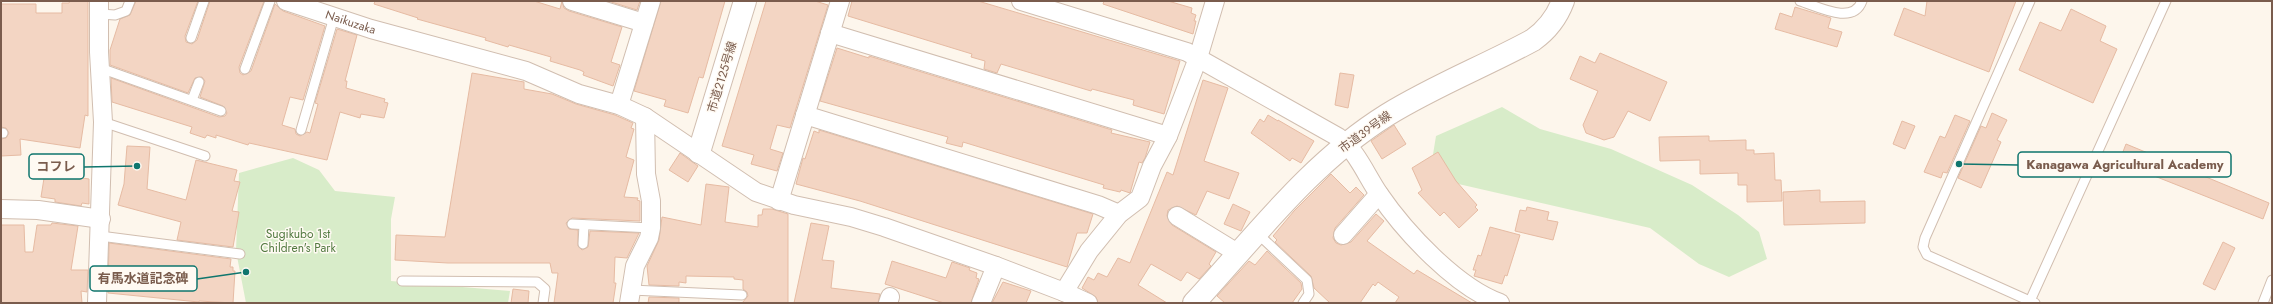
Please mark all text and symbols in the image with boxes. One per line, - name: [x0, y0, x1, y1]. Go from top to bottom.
- street label: Naikuzaka: [323, 6, 378, 39]
- street label: 市道2125号線: [703, 39, 741, 115]
- street label: 市道39号線: [1335, 107, 1395, 157]
- callout: Kanagawa Agricultural Academy: [2018, 152, 2231, 177]
- callout: コフレ: [29, 154, 84, 179]
- text: Kanagawa Agricultural Academy: [2026, 155, 2224, 174]
- text: コフレ: [36, 157, 76, 176]
- park label: Sugikubo 1st Children's Park: [260, 225, 336, 257]
- callout: 有馬水道記念碑: [90, 266, 197, 291]
- text: 有馬水道記念碑: [97, 269, 189, 288]

